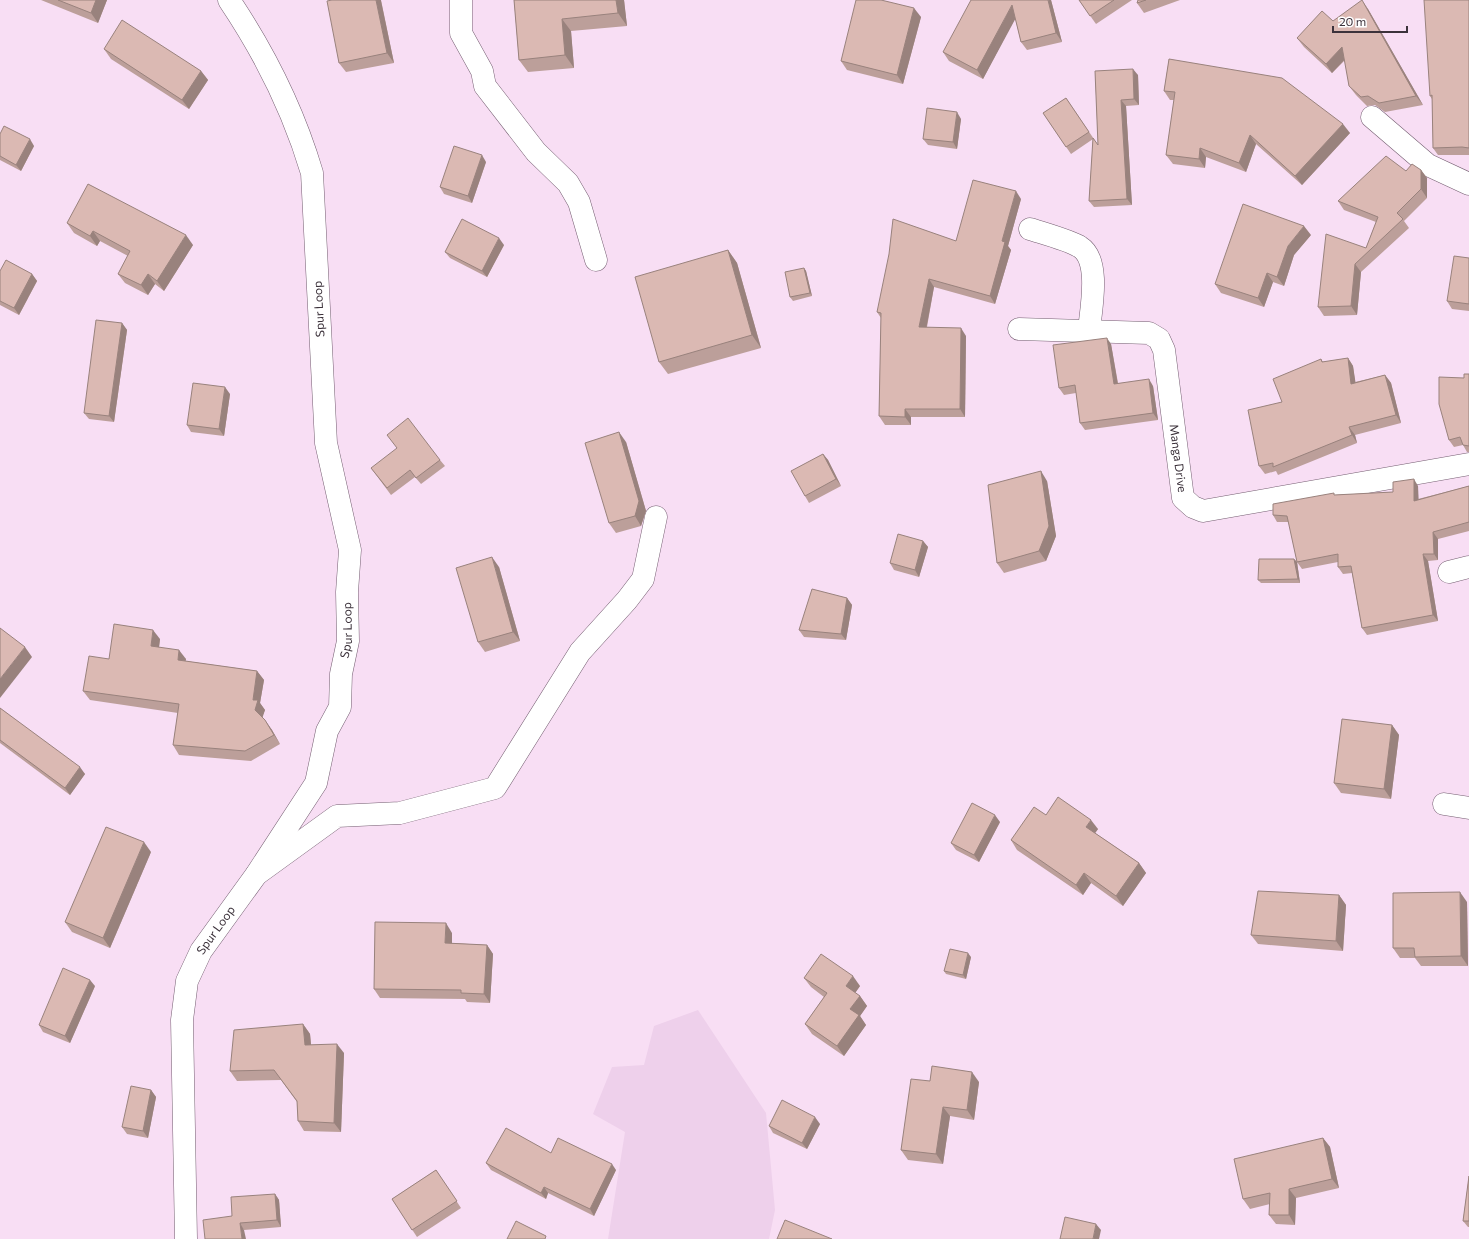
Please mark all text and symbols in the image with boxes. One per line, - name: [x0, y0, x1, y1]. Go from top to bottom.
- scale bar: [1333, 8, 1407, 34]
- text: 20 m: [1339, 14, 1366, 28]
- street label: Spur Loop: [310, 281, 326, 338]
- street label: Manga Drive: [1168, 423, 1190, 493]
- street label: Spur Loop: [337, 602, 354, 659]
- street label: Spur Loop: [193, 903, 237, 957]

